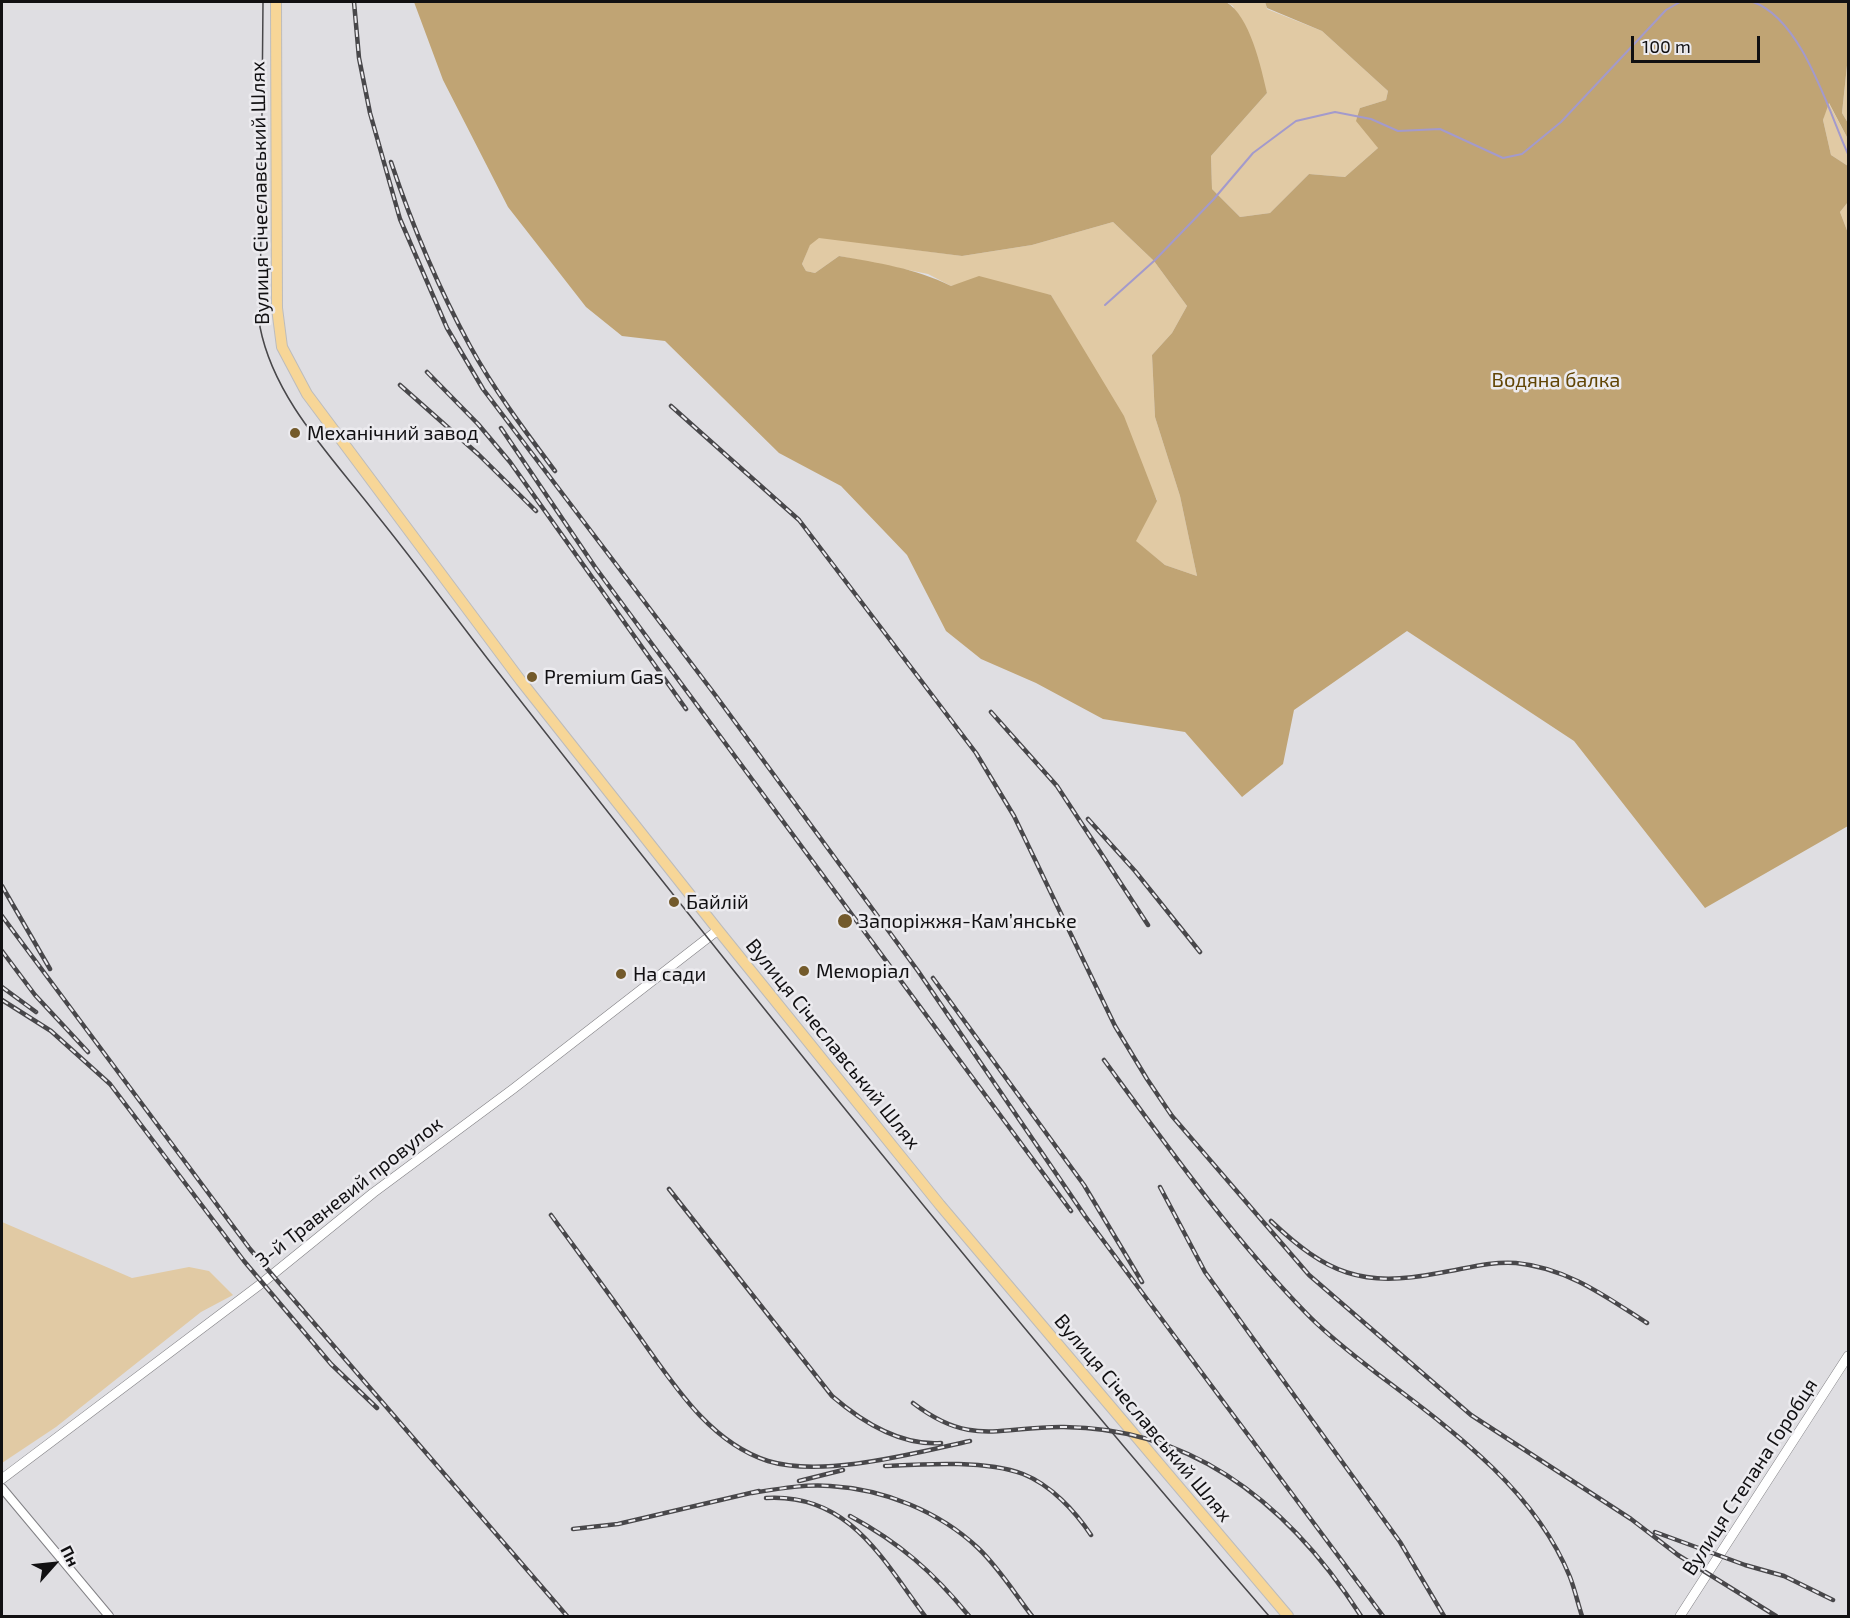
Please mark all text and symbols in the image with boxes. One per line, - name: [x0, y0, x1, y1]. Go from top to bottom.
- scale bar: [1634, 24, 1763, 62]
- text: 100 m: [1642, 35, 1691, 57]
- street label: Вулиця Січеславський Шлях: [246, 61, 274, 325]
- park label: Водяна балка: [1492, 368, 1620, 392]
- place label: Механічний завод: [307, 421, 478, 445]
- marker: Механічний завод: [288, 426, 302, 440]
- place label: Premium Gas: [544, 665, 664, 689]
- marker: Premium Gas: [525, 670, 539, 684]
- place label: Байлій: [686, 890, 749, 914]
- marker: Байлій: [667, 895, 681, 909]
- place label: Запоріжжя-Кам’янське: [858, 909, 1077, 933]
- marker: Запоріжжя-Кам’янське: [836, 912, 854, 930]
- street label: Вулиця Січеславський Шлях: [741, 934, 925, 1154]
- place label: Меморіал: [816, 959, 910, 983]
- place label: На сади: [633, 962, 706, 986]
- marker: Меморіал: [797, 964, 811, 978]
- marker: На сади: [614, 967, 628, 981]
- street label: 3-й Травневий провулок: [251, 1112, 447, 1272]
- street label: Вулиця Січеславський Шлях: [1049, 1309, 1237, 1527]
- street label: Вулиця Степана Горобця: [1677, 1374, 1823, 1580]
- north arrow: [24, 1534, 84, 1594]
- text: Пн: [57, 1542, 84, 1569]

